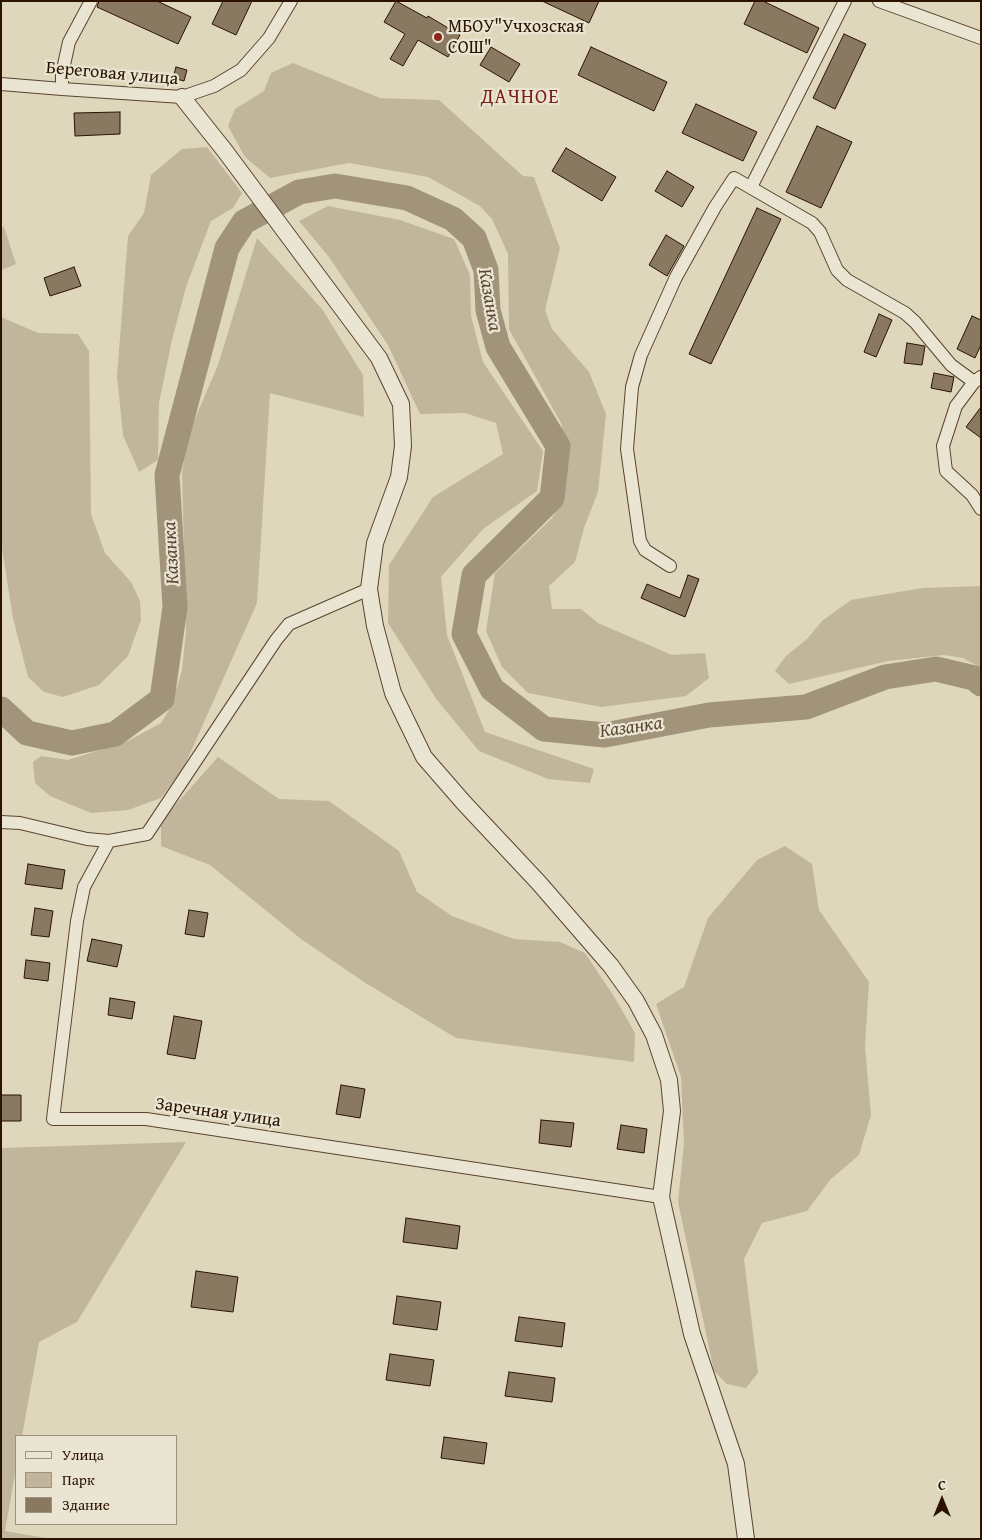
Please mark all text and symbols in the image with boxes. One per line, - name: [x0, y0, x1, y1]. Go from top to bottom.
- place label: МБОУ"Учхозская СОШ": [448, 16, 584, 58]
- marker: МБОУ"Учхозская СОШ": [432, 31, 444, 43]
- street label: Береговая улица: [45, 57, 179, 91]
- district label: ДАЧНОЕ: [480, 86, 560, 110]
- water label: Казанка: [472, 267, 506, 333]
- water label: Казанка: [159, 521, 185, 585]
- water label: Казанка: [598, 712, 664, 744]
- street label: Заречная улица: [154, 1094, 282, 1132]
- legend: [15, 1435, 178, 1525]
- text: Улица: [62, 1444, 104, 1465]
- text: Парк: [62, 1469, 95, 1490]
- north arrow: [917, 1475, 967, 1525]
- text: С: [938, 1475, 946, 1495]
- text: Здание: [62, 1494, 110, 1515]

